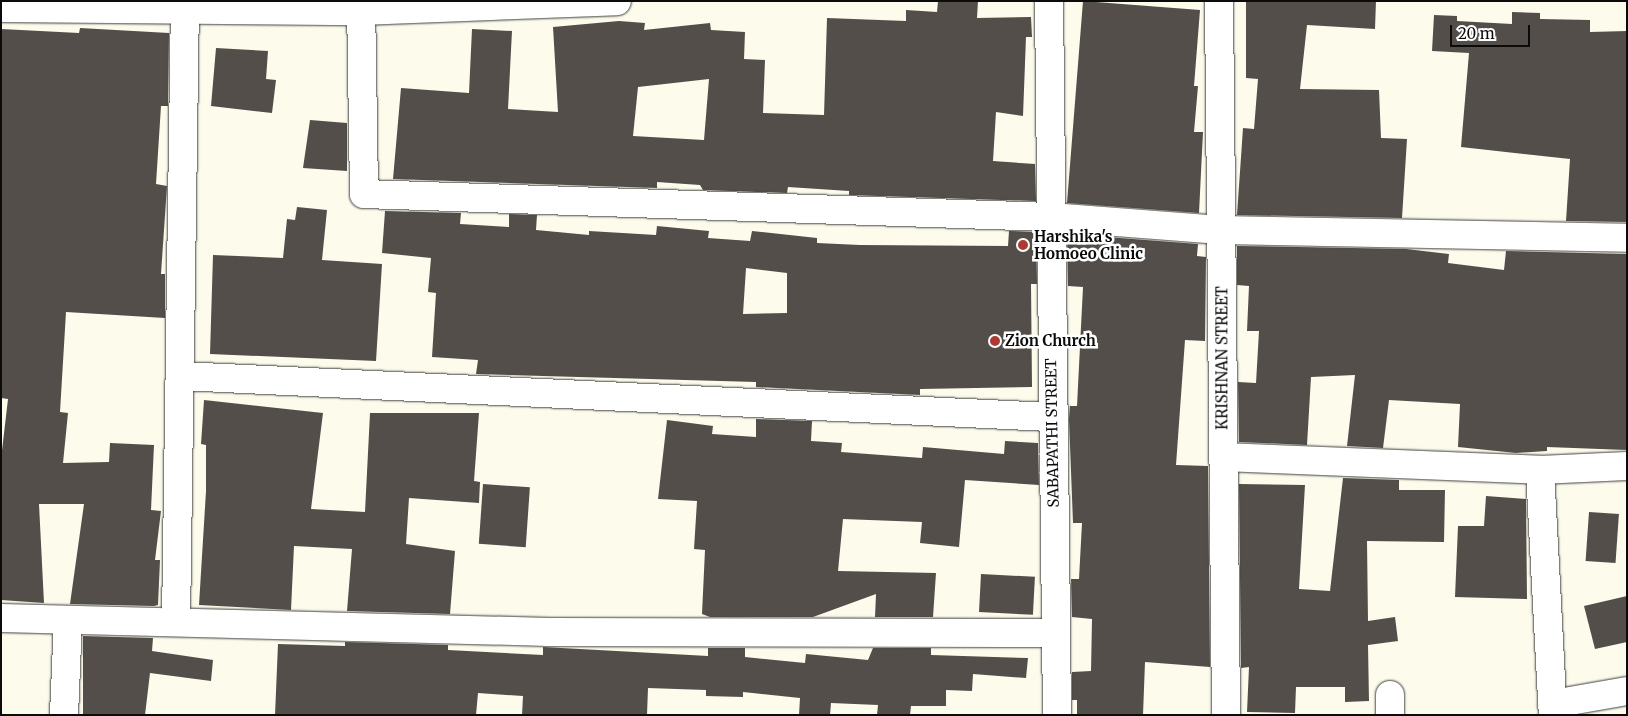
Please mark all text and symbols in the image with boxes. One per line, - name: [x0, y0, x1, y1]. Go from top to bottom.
- scale bar: [1453, 15, 1533, 47]
- text: 20 m: [1458, 24, 1495, 43]
- place label: Harshika's Homoeo Clinic: [1034, 227, 1143, 262]
- marker: Harshika's Homoeo Clinic: [1016, 238, 1030, 252]
- street label: KRISHNAN STREET: [1213, 286, 1231, 430]
- place label: Zion Church: [1005, 332, 1096, 350]
- marker: Zion Church: [989, 335, 1001, 347]
- street label: SABAPATHI STREET: [1042, 358, 1062, 508]

